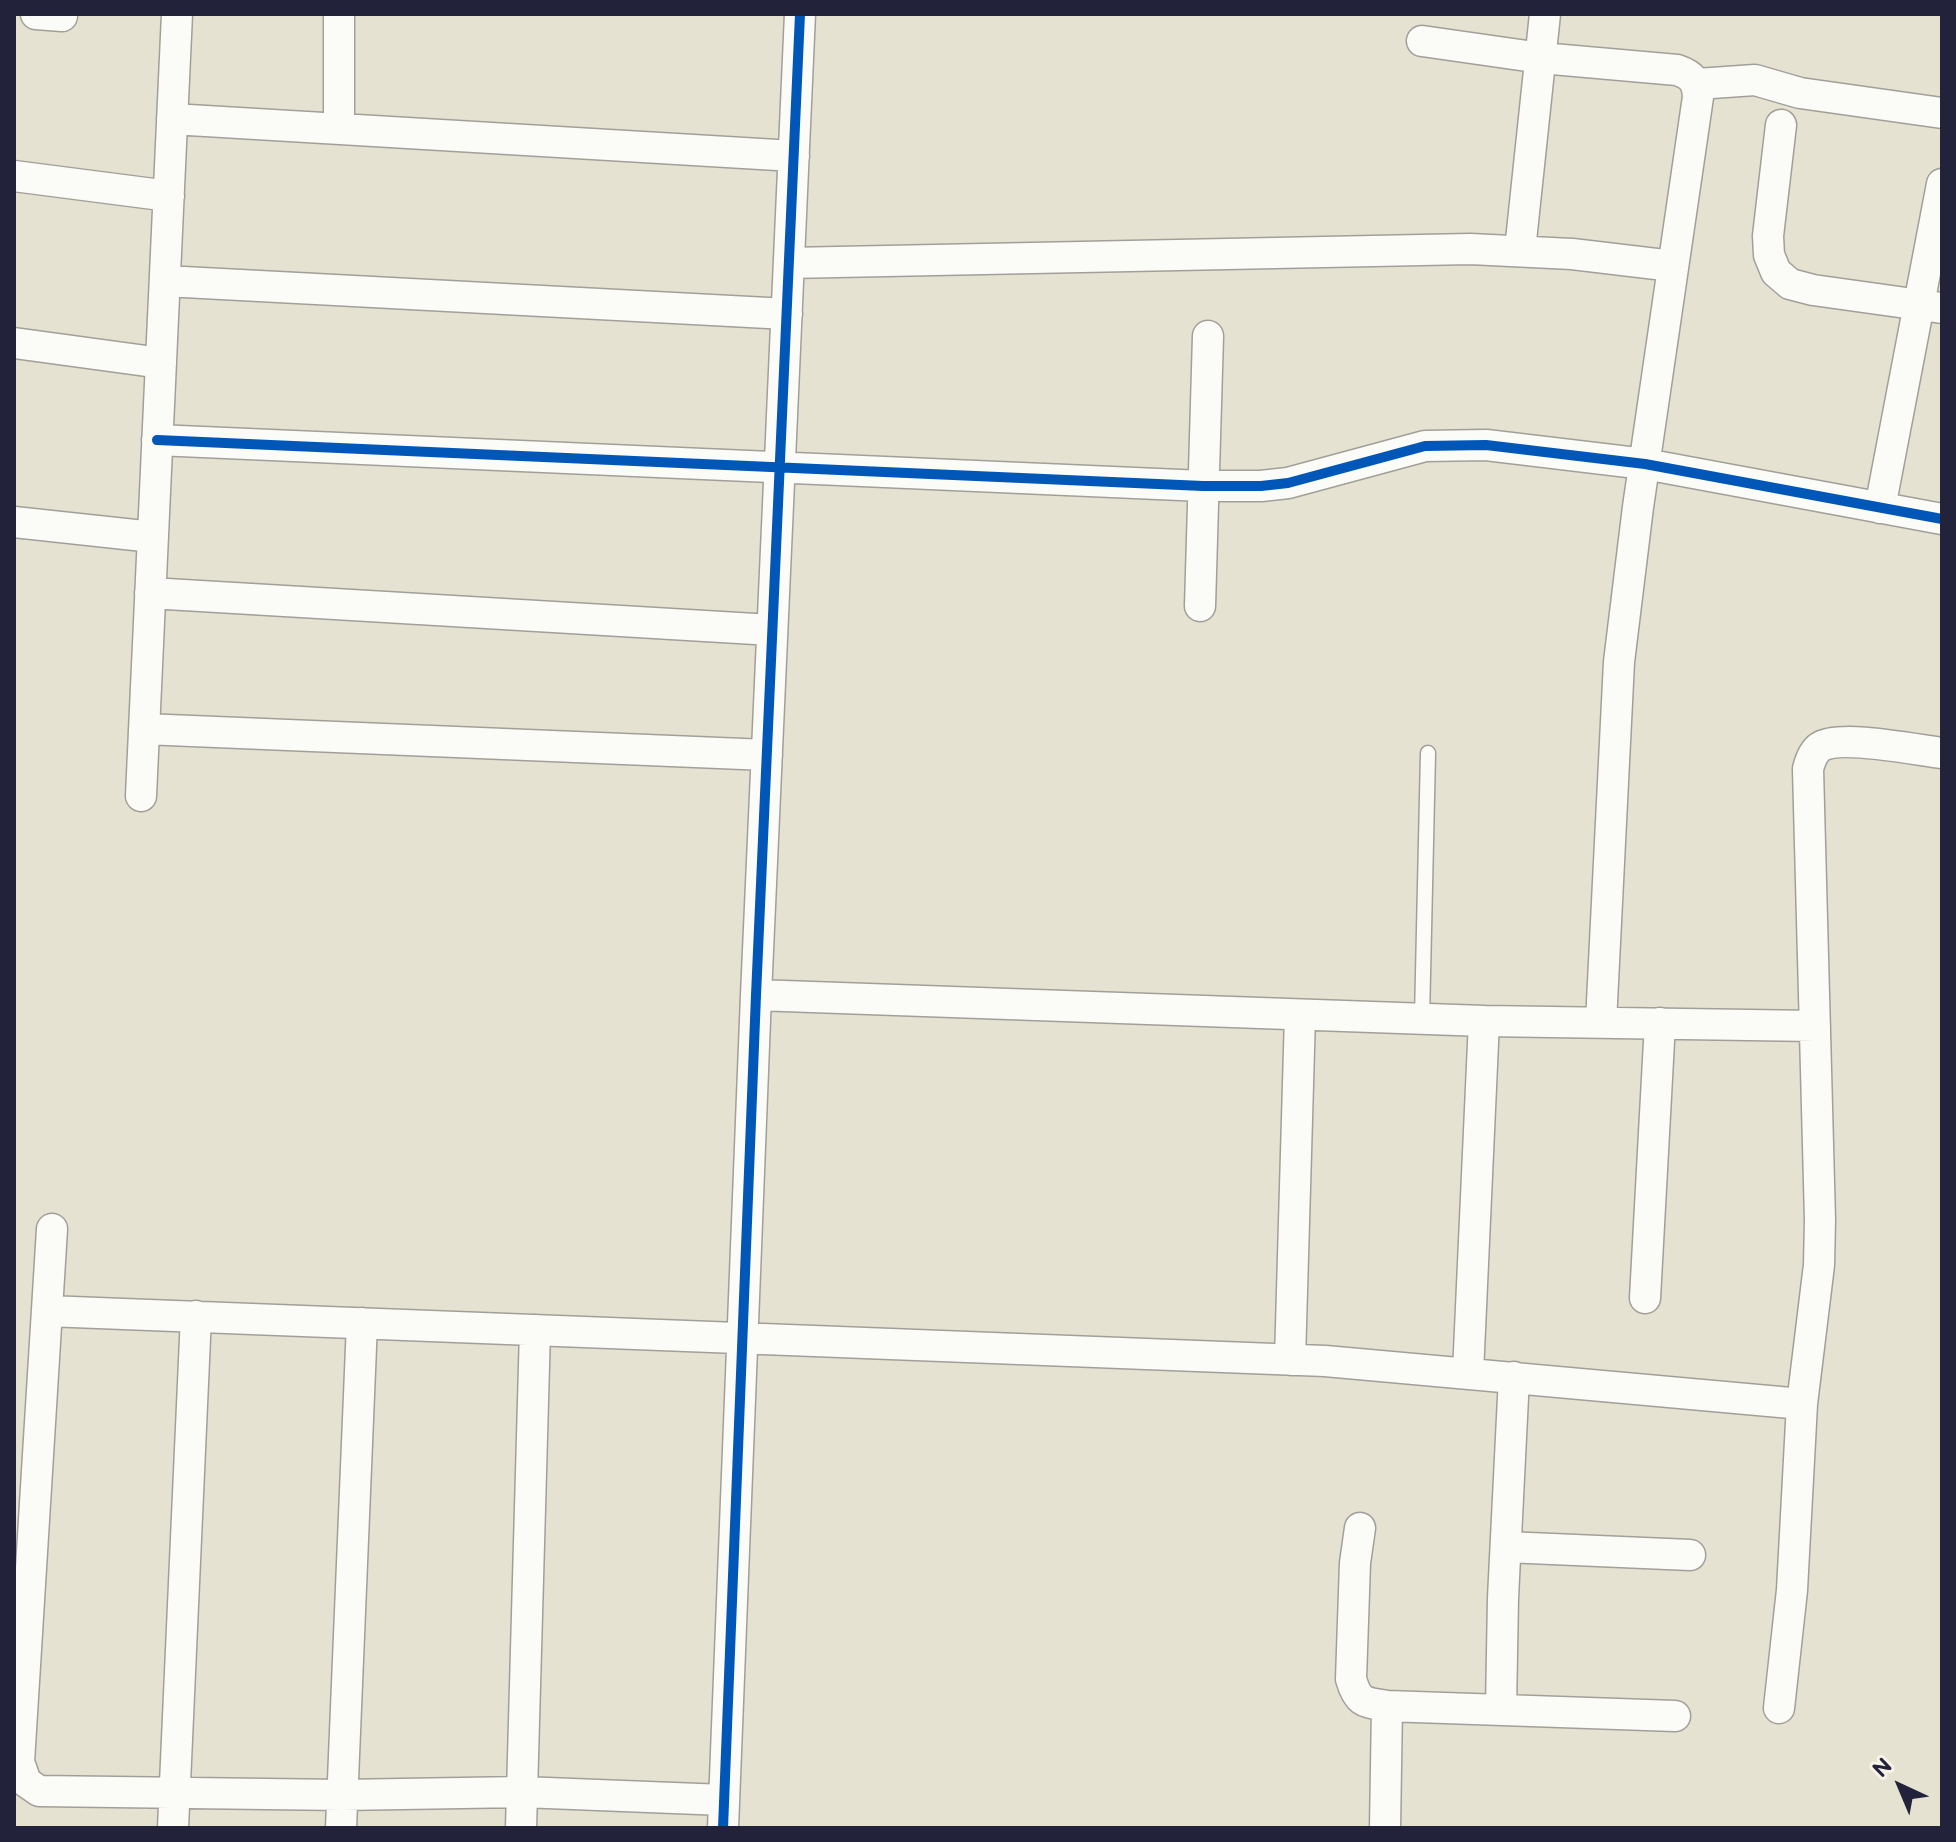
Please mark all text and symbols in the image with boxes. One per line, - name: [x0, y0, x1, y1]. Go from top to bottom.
- north arrow: [1860, 1746, 1940, 1826]
- text: N: [1868, 1753, 1898, 1784]

